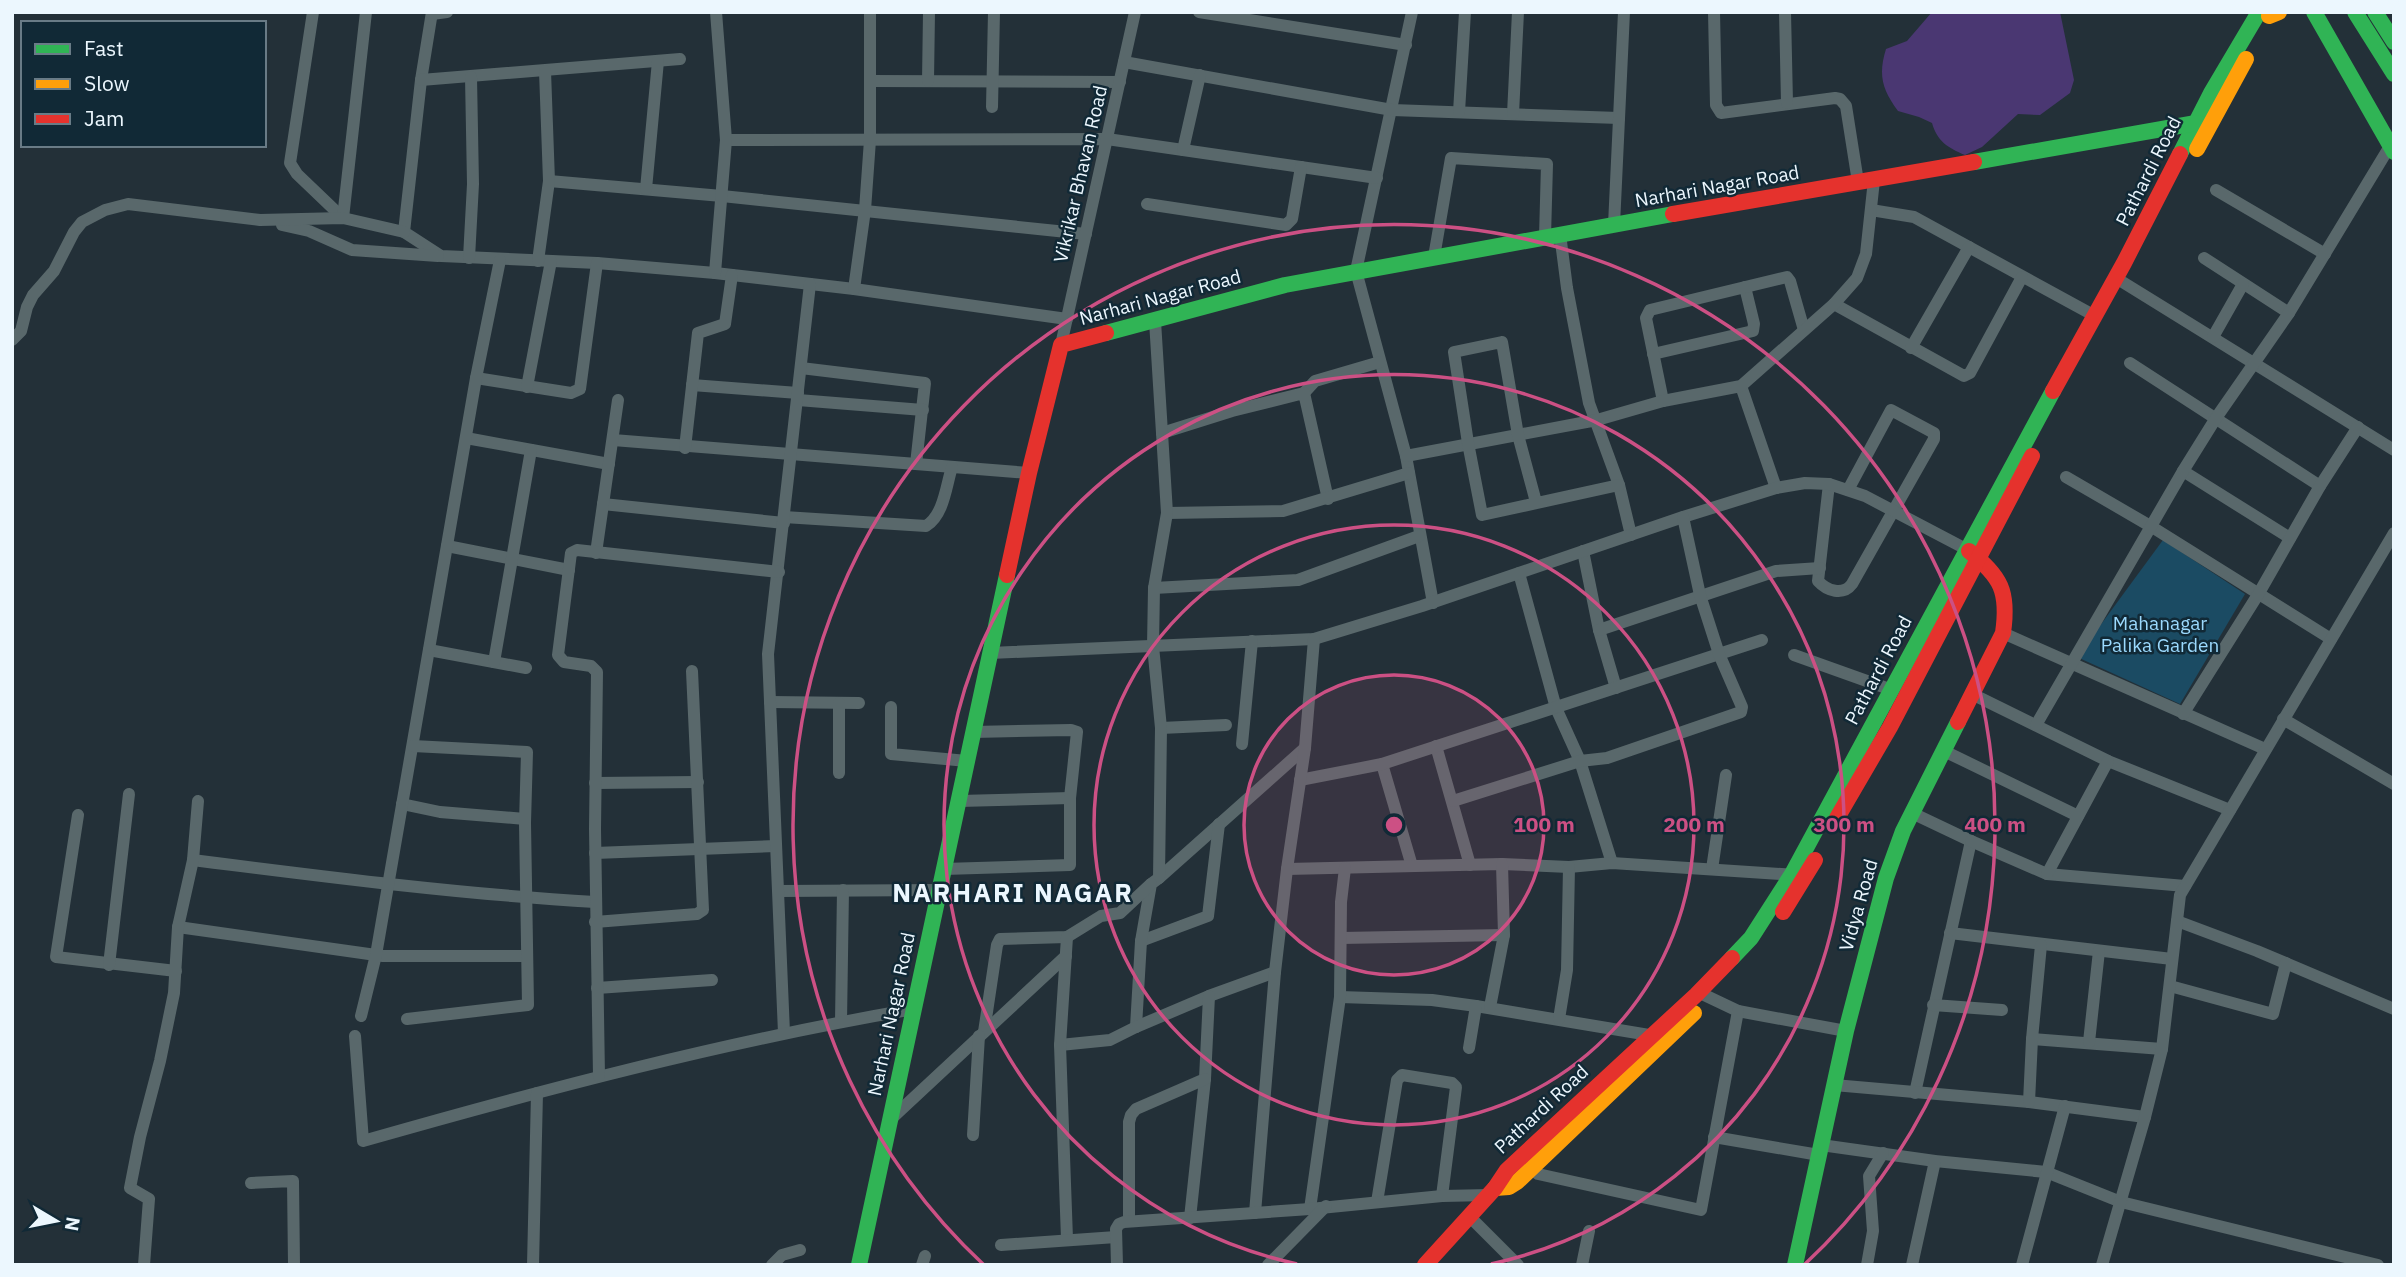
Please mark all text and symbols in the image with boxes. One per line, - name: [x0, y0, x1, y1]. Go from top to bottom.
- legend: [21, 21, 266, 147]
- text: Fast: [84, 34, 124, 62]
- text: Slow: [84, 69, 130, 97]
- street label: Vikrikar Bhavan Road: [1048, 83, 1112, 265]
- text: Jam: [84, 104, 124, 132]
- street label: Pathardi Road: [2110, 112, 2186, 230]
- street label: Narhari Nagar Road: [1633, 160, 1801, 212]
- street label: Narhari Nagar Road: [1076, 264, 1244, 330]
- street label: Pathardi Road: [1839, 611, 1917, 729]
- park label: Mahanagar Palika Garden: [2101, 611, 2219, 657]
- text: 100 m: [1513, 810, 1575, 838]
- text: 200 m: [1663, 810, 1725, 838]
- text: 300 m: [1813, 810, 1875, 838]
- text: 400 m: [1964, 810, 2026, 838]
- centre of rings: [1382, 813, 1406, 837]
- street label: Vidya Road: [1833, 856, 1883, 954]
- district label: NARHARI NAGAR: [892, 875, 1134, 909]
- street label: Narhari Nagar Road: [862, 930, 920, 1098]
- street label: Pathardi Road: [1489, 1059, 1593, 1159]
- north arrow: [21, 1186, 91, 1256]
- text: N: [60, 1215, 86, 1233]

